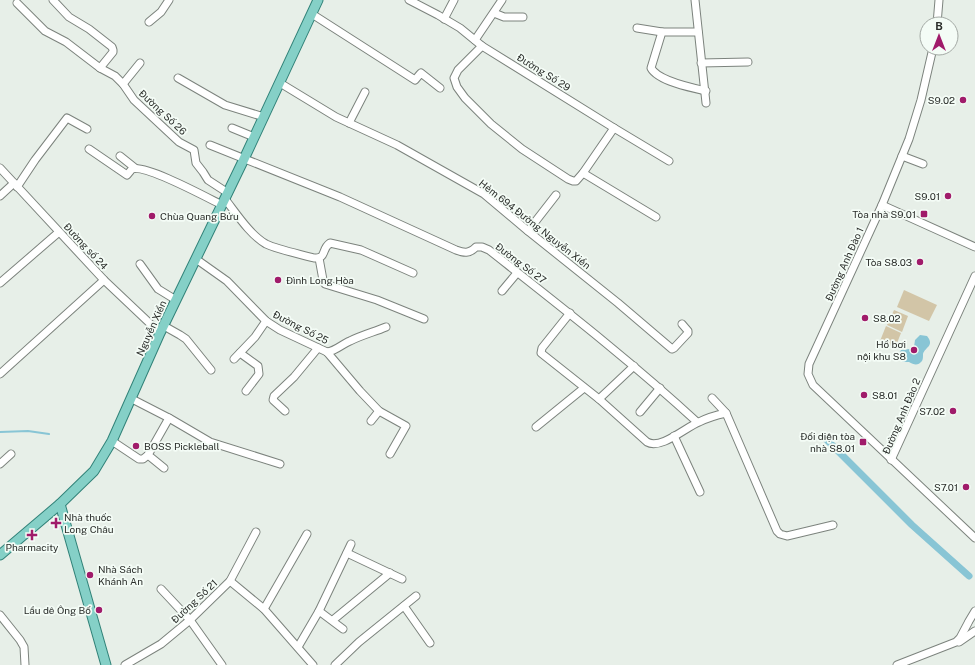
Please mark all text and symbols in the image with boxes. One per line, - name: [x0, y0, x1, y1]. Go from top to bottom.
- north arrow: [919, 16, 959, 56]
- text: B: [935, 20, 943, 32]
- street label: Đường Số 29: [515, 51, 573, 93]
- street label: Đường Số 26: [137, 87, 189, 137]
- place label: S9.02: [928, 94, 955, 106]
- marker: S9.02: [958, 95, 968, 105]
- street label: Hẻm 694 Đường Nguyễn Xiển: [477, 177, 593, 272]
- place label: S9.01: [915, 190, 940, 202]
- marker: S9.01: [943, 191, 953, 201]
- place label: Tòa nhà S9.01: [852, 208, 916, 220]
- marker: Tòa nhà S9.01: [919, 209, 929, 219]
- place label: Chùa Quang Bửu: [160, 210, 239, 222]
- marker: Chùa Quang Bửu: [147, 211, 157, 221]
- street label: Đường số 24: [61, 220, 111, 272]
- street label: Đường Anh Đào 1: [822, 225, 866, 303]
- street label: Đường Số 27: [493, 240, 549, 286]
- place label: Tòa S8.03: [865, 256, 912, 268]
- marker: Tòa S8.03: [915, 257, 925, 267]
- place label: Đình Long Hòa: [286, 274, 354, 286]
- marker: Đình Long Hòa: [273, 275, 283, 285]
- street label: Nguyễn Xiển: [133, 298, 169, 358]
- street label: Đường Số 25: [271, 308, 331, 346]
- place label: S8.02: [873, 312, 901, 324]
- marker: S8.02: [860, 313, 870, 323]
- place label: Hồ bơi nội khu S8: [857, 338, 906, 362]
- marker: Hồ bơi nội khu S8: [909, 345, 919, 355]
- street label: Đường Anh Đào 2: [880, 376, 922, 456]
- place label: S8.01: [872, 389, 898, 401]
- marker: S8.01: [859, 390, 869, 400]
- place label: S7.02: [919, 405, 945, 417]
- marker: S7.02: [948, 406, 958, 416]
- place label: Đối diện tòa nhà S8.01: [800, 430, 855, 454]
- marker: Đối diện tòa nhà S8.01: [858, 437, 868, 447]
- place label: BOSS Pickleball: [144, 440, 220, 452]
- marker: BOSS Pickleball: [131, 441, 141, 451]
- place label: S7.01: [934, 481, 958, 493]
- marker: S7.01: [961, 482, 971, 492]
- place label: Nhà thuốc Long Châu: [64, 511, 114, 535]
- marker: Nhà thuốc Long Châu: [51, 518, 61, 528]
- marker: Pharmacity: [27, 530, 37, 540]
- place label: Pharmacity: [6, 541, 59, 553]
- place label: Nhà Sách Khánh An: [98, 563, 143, 587]
- marker: Nhà Sách Khánh An: [85, 570, 95, 580]
- street label: Đường Số 21: [168, 577, 220, 625]
- place label: Lẩu dê Ông Bố: [24, 604, 91, 616]
- marker: Lẩu dê Ông Bố: [94, 605, 104, 615]

